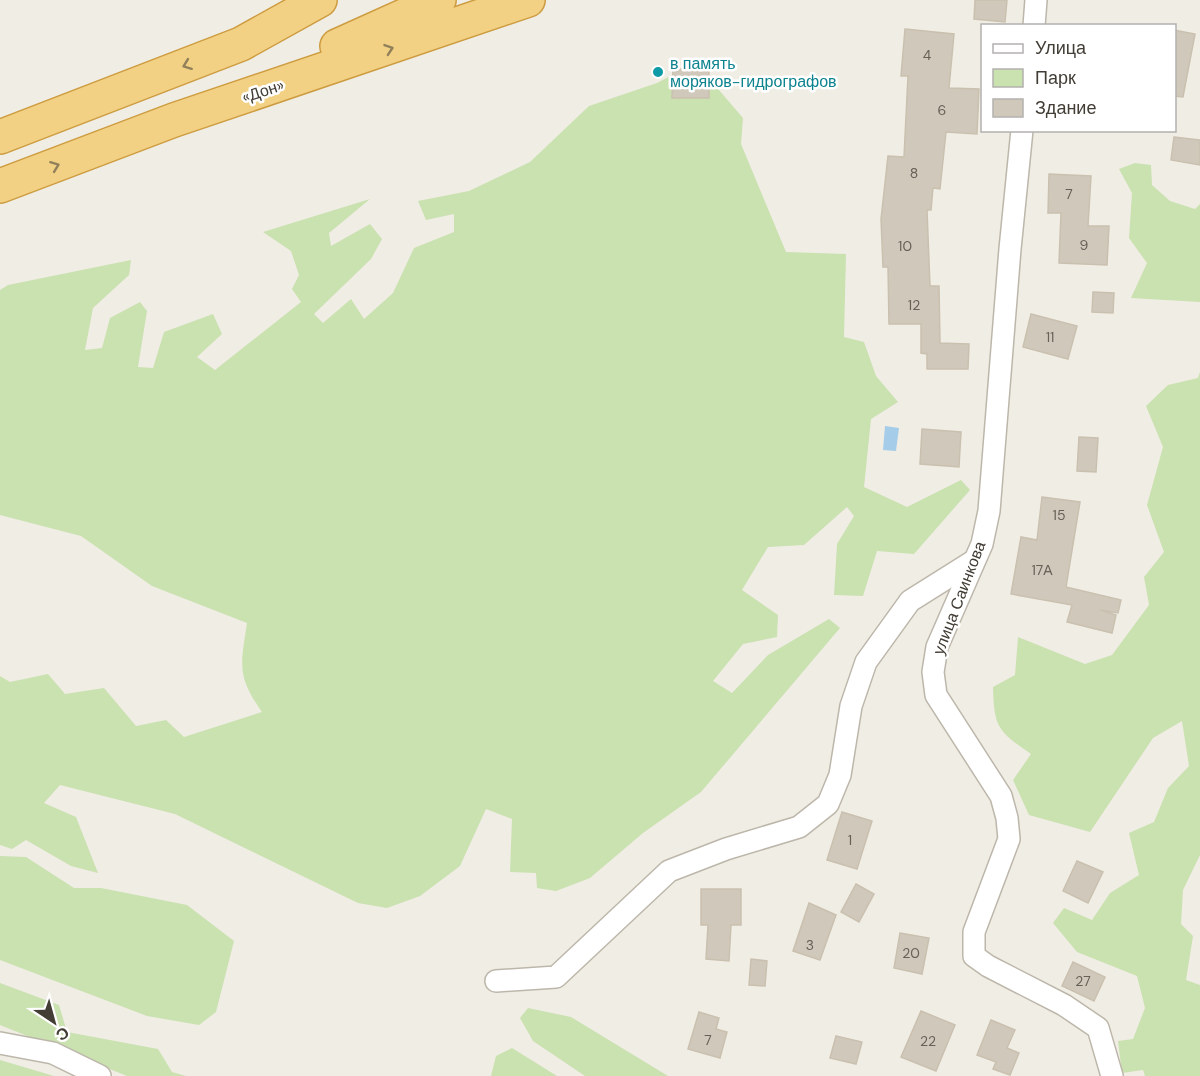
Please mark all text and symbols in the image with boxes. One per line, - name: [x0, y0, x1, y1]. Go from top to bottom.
- legend: [981, 24, 1176, 132]
- text: Улица: [1035, 36, 1087, 60]
- one-way arrow: [383, 43, 394, 56]
- house number: 4: [923, 46, 932, 64]
- place label: в память моряков-гидрографов: [670, 53, 837, 92]
- one-way arrow: [182, 58, 193, 70]
- marker: в память моряков-гидрографов: [651, 65, 665, 79]
- text: Парк: [1035, 66, 1076, 90]
- street label: «Дон»: [239, 74, 287, 108]
- text: Здание: [1035, 96, 1096, 120]
- house number: 6: [938, 101, 946, 119]
- one-way arrow: [49, 160, 60, 173]
- house number: 8: [910, 164, 918, 182]
- house number: 7: [1065, 185, 1073, 203]
- house number: 9: [1080, 236, 1089, 254]
- house number: 10: [898, 237, 912, 255]
- house number: 12: [908, 296, 920, 314]
- house number: 11: [1046, 328, 1054, 346]
- house number: 15: [1053, 506, 1065, 524]
- street label: улица Саинкова: [928, 538, 990, 658]
- house number: 17А: [1031, 561, 1053, 579]
- house number: 1: [848, 831, 852, 849]
- house number: 3: [806, 936, 814, 954]
- house number: 20: [902, 944, 920, 962]
- house number: 27: [1075, 972, 1091, 990]
- north arrow: [24, 992, 84, 1052]
- text: С: [51, 1022, 73, 1046]
- house number: 7: [704, 1031, 712, 1049]
- house number: 22: [920, 1032, 936, 1050]

